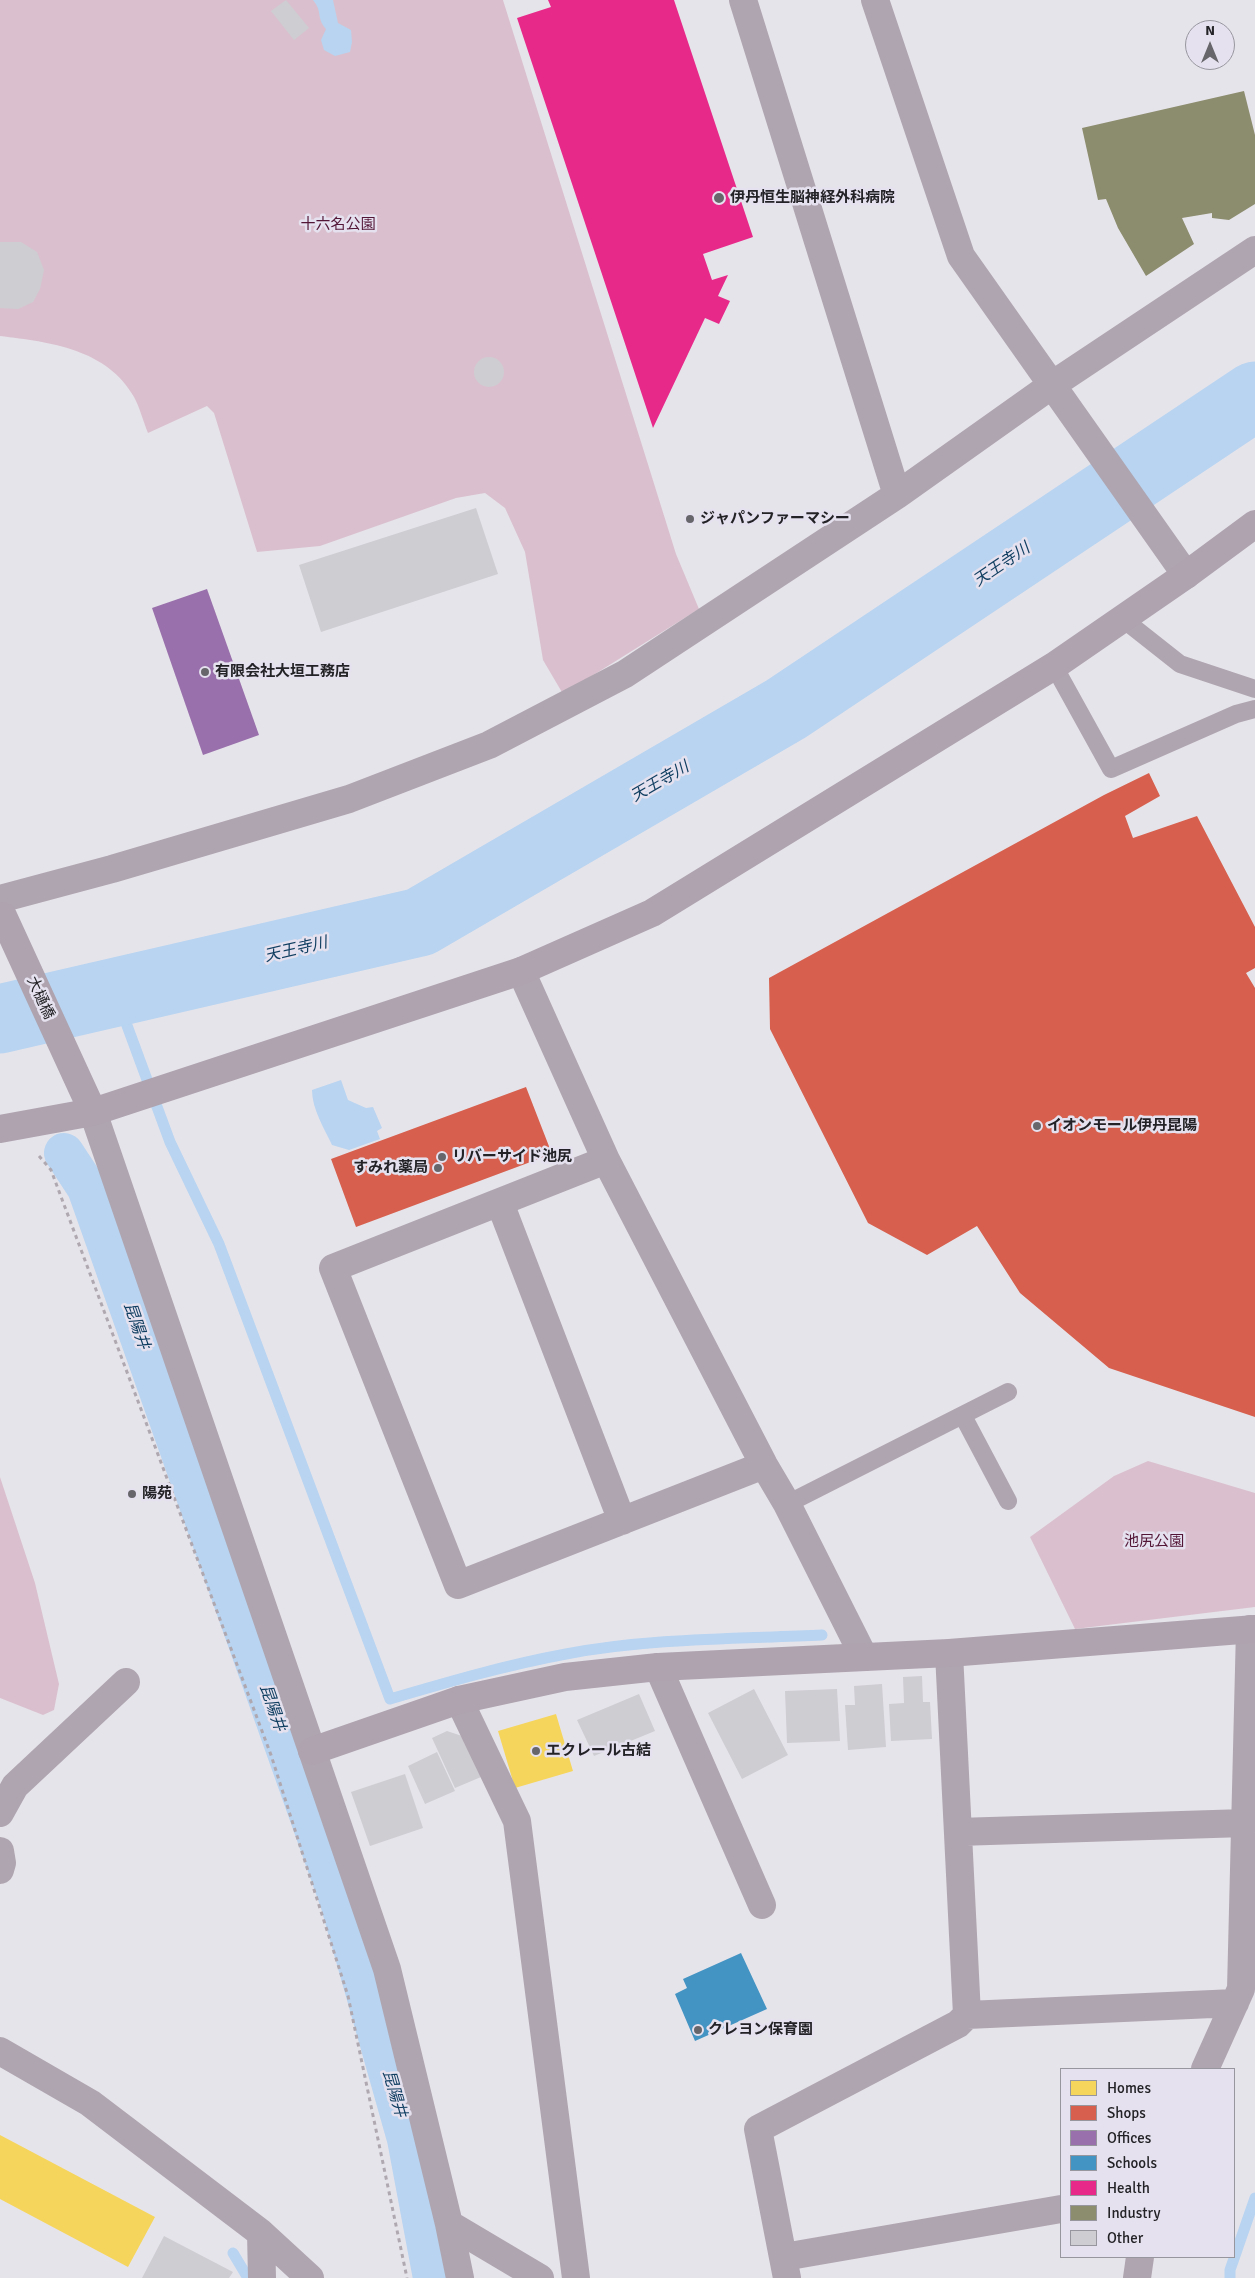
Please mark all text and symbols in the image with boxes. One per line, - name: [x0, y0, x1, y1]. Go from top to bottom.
- north arrow: [1185, 20, 1235, 70]
- text: N: [1205, 22, 1215, 39]
- place label: 伊丹恒生脳神経外科病院: [730, 189, 895, 207]
- marker: 伊丹恒生脳神経外科病院: [712, 191, 726, 205]
- park label: 十六名公園: [301, 216, 375, 234]
- place label: ジャパンファーマシー: [700, 510, 850, 528]
- marker: ジャパンファーマシー: [684, 513, 696, 525]
- water label: 天王寺川: [970, 539, 1034, 591]
- place label: 有限会社大垣工務店: [215, 663, 350, 681]
- marker: 有限会社大垣工務店: [199, 666, 211, 678]
- water label: 天王寺川: [627, 758, 693, 806]
- water label: 天王寺川: [263, 933, 329, 967]
- street label: 大樋橋: [22, 974, 58, 1022]
- place label: イオンモール伊丹昆陽: [1047, 1117, 1197, 1135]
- marker: イオンモール伊丹昆陽: [1031, 1120, 1043, 1132]
- place label: リバーサイド池尻: [452, 1148, 572, 1166]
- marker: リバーサイド池尻: [436, 1151, 448, 1163]
- place label: すみれ薬局: [353, 1159, 428, 1177]
- marker: すみれ薬局: [432, 1162, 444, 1174]
- water label: 昆陽井: [119, 1300, 153, 1352]
- place label: 陽苑: [142, 1485, 172, 1503]
- marker: 陽苑: [126, 1488, 138, 1500]
- park label: 池尻公園: [1124, 1533, 1184, 1551]
- water label: 昆陽井: [255, 1682, 289, 1734]
- place label: エクレール古結: [546, 1742, 651, 1760]
- marker: エクレール古結: [530, 1745, 542, 1757]
- place label: クレヨン保育園: [708, 2021, 813, 2039]
- marker: クレヨン保育園: [692, 2024, 704, 2036]
- water label: 昆陽井: [378, 2068, 410, 2120]
- legend: [1060, 2068, 1235, 2258]
- text: Homes: [1107, 2079, 1151, 2097]
- text: Shops: [1107, 2104, 1146, 2122]
- text: Offices: [1107, 2129, 1151, 2147]
- text: Schools: [1107, 2154, 1157, 2172]
- text: Health: [1107, 2179, 1150, 2197]
- text: Industry: [1107, 2204, 1160, 2222]
- text: Other: [1107, 2229, 1143, 2247]

